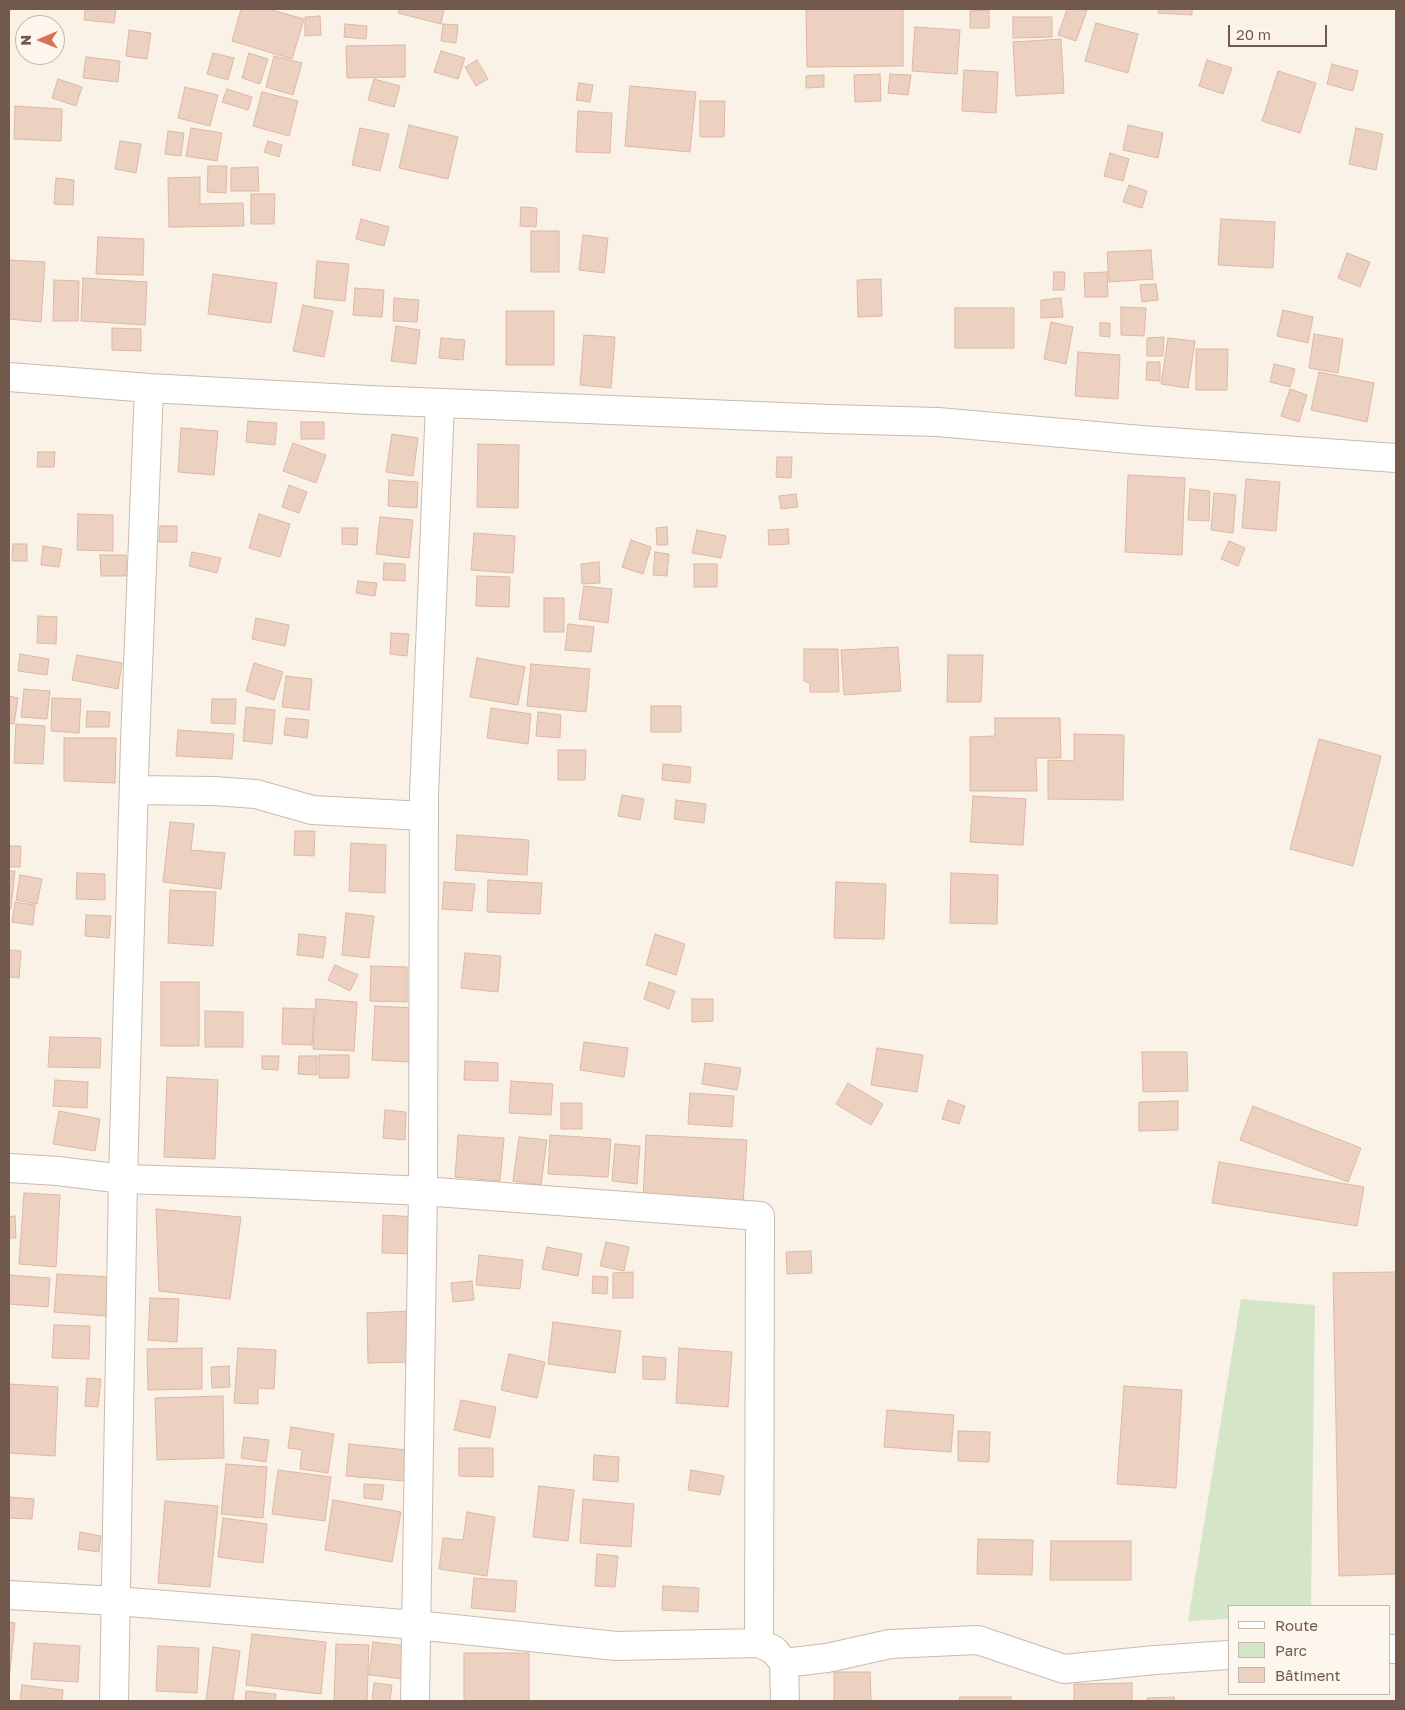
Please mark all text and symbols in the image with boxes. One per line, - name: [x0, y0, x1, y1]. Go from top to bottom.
- north arrow: [15, 15, 65, 65]
- scale bar: [1230, 15, 1329, 47]
- text: 20 m: [1236, 25, 1271, 43]
- text: N: [17, 35, 34, 46]
- legend: [1228, 1605, 1390, 1695]
- text: Route: [1275, 1616, 1318, 1634]
- text: Parc: [1275, 1641, 1307, 1659]
- text: Bâtiment: [1275, 1666, 1340, 1684]

